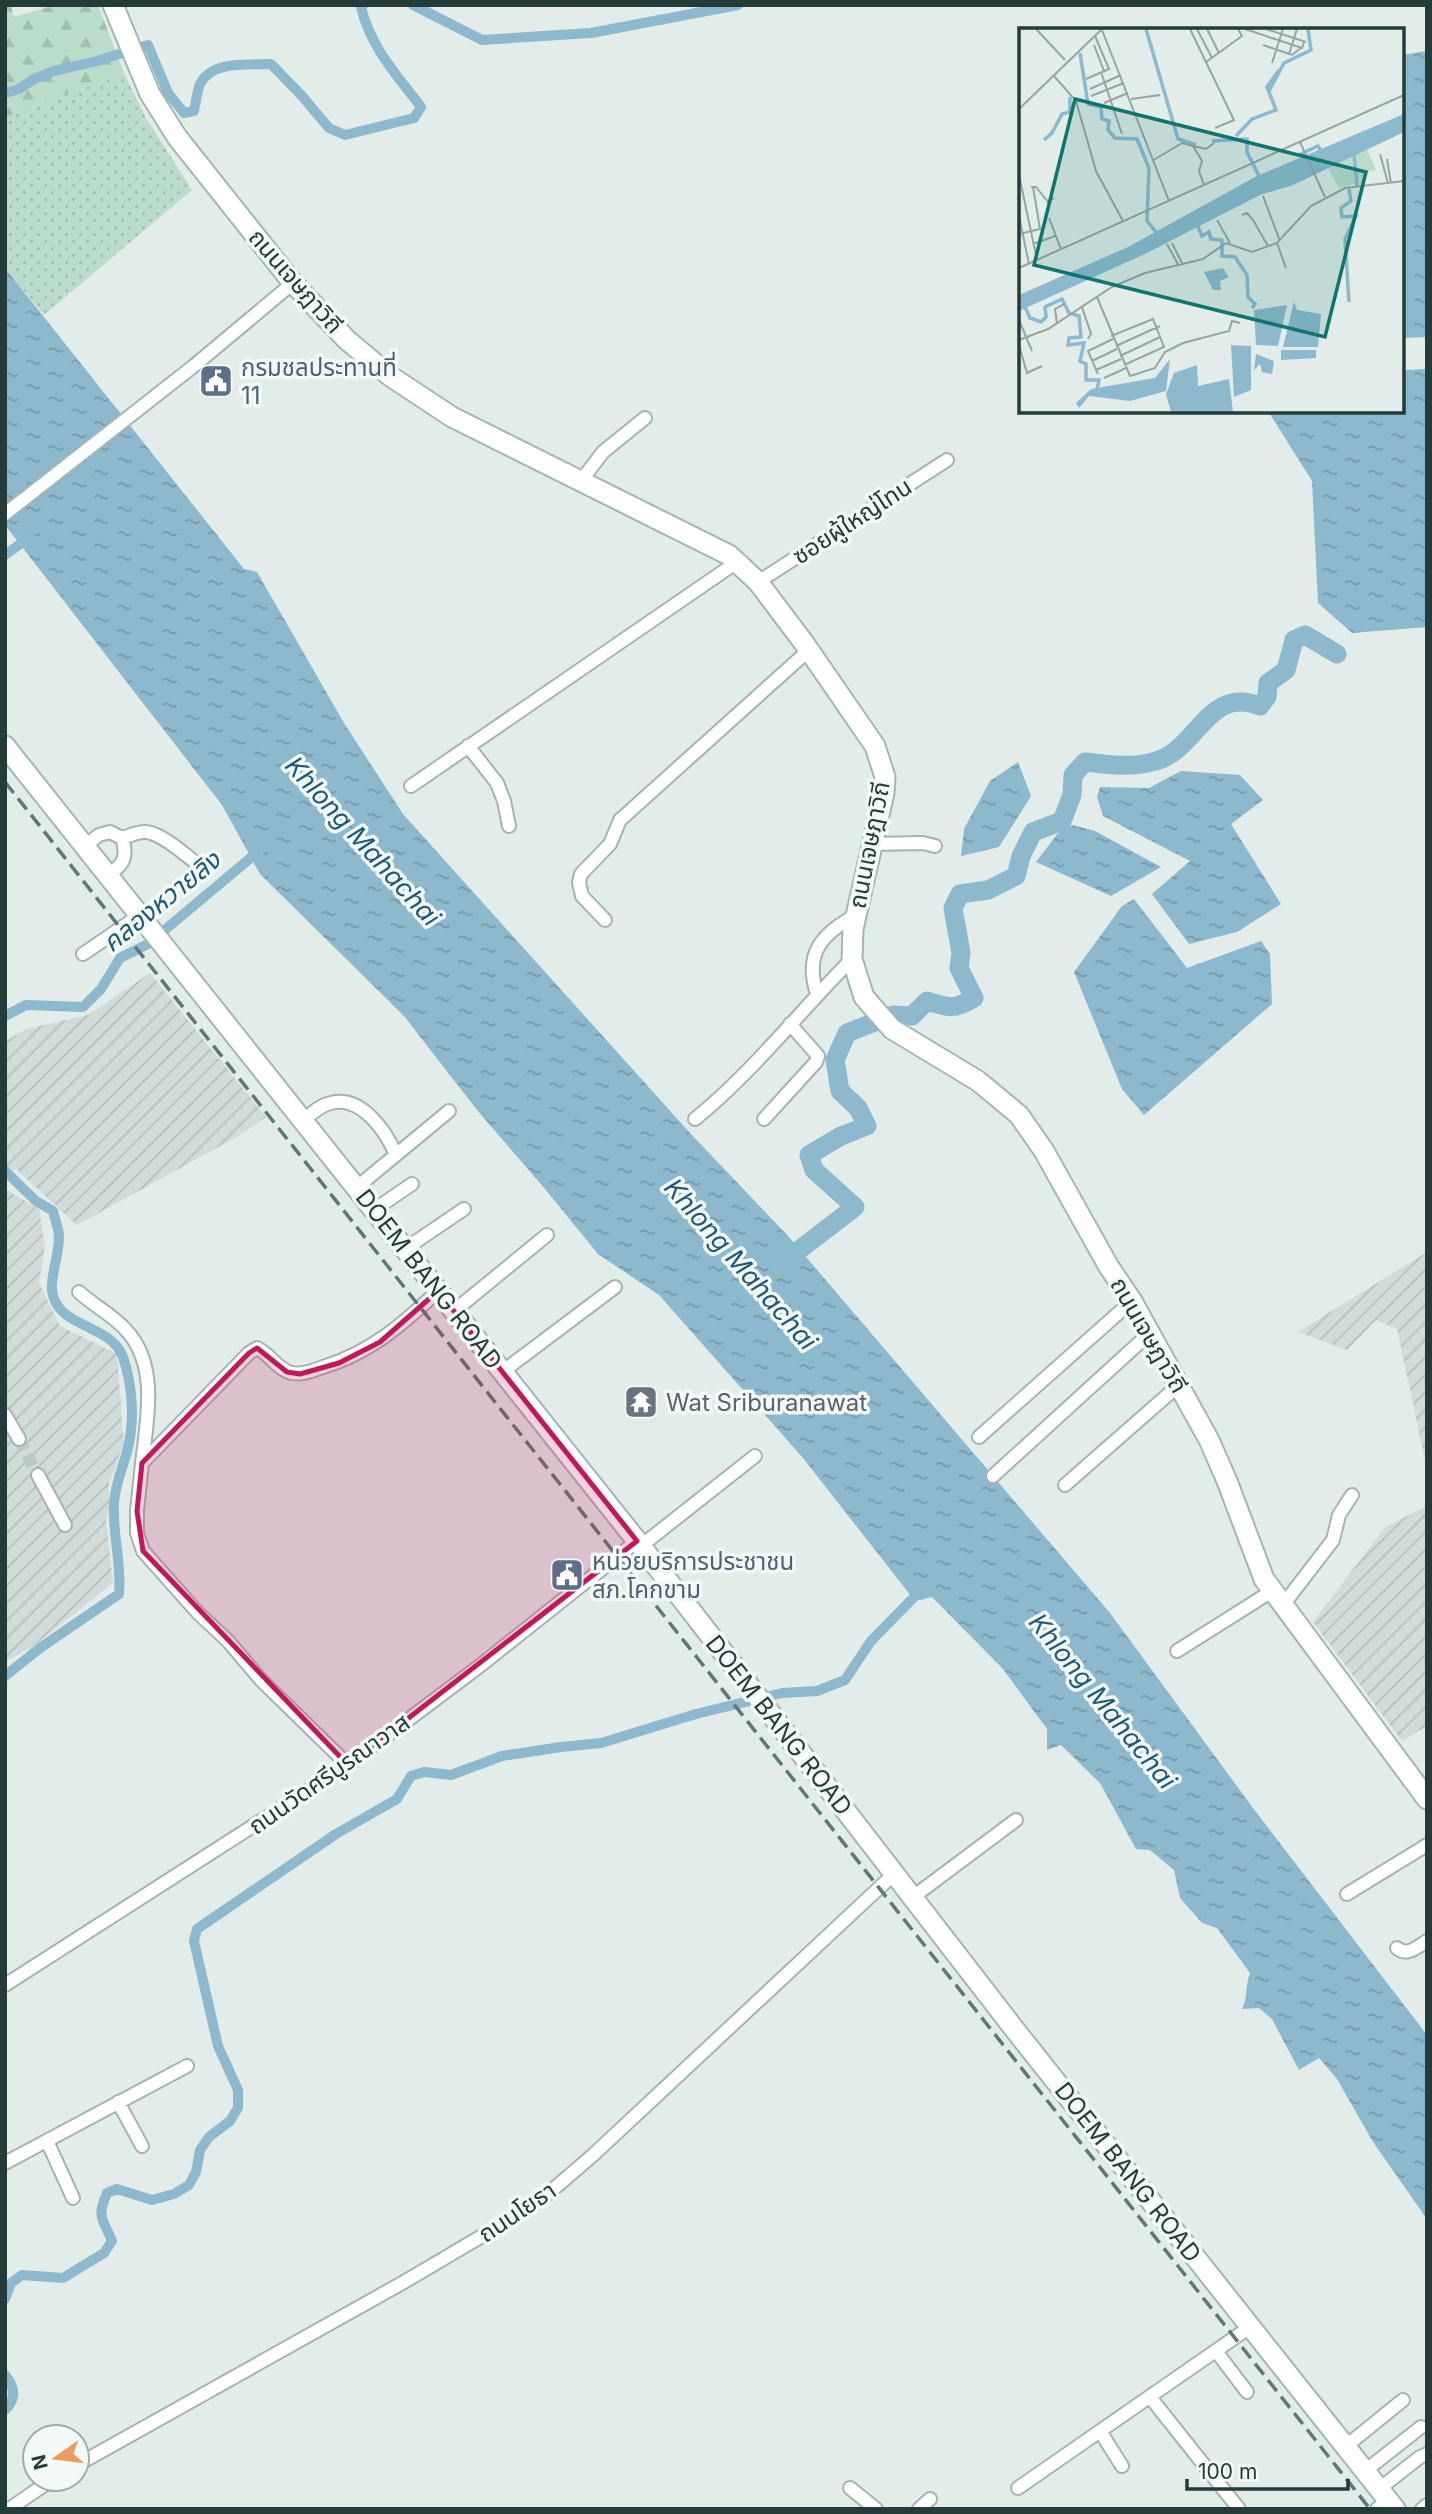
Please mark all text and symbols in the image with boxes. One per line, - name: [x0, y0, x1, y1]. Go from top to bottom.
- inset map: [1019, 28, 1404, 413]
- street label: ถนนเจษฎาวิถี: [243, 223, 349, 339]
- place label: กรมชลประทานที่ 11: [241, 351, 397, 410]
- public building icon: กรมชลประทานที่ 11: [197, 362, 235, 400]
- street label: ซอยผู้ใหญ่โทน: [787, 472, 918, 571]
- water label: Khlong Mahachai: [279, 750, 447, 932]
- street label: ถนนเจษฎาวิถี: [842, 779, 896, 911]
- water label: คลองหวายลิง: [96, 843, 227, 958]
- water label: Khlong Mahachai: [658, 1172, 824, 1356]
- street label: DOEM BANG ROAD: [350, 1183, 508, 1375]
- street label: ถนนเจษฎาวิถี: [1104, 1272, 1194, 1398]
- temple icon: Wat Sriburanawat: [622, 1383, 660, 1421]
- place label: Wat Sriburanawat: [666, 1388, 867, 1417]
- place label: หน่วยบริการประชาชน สภ.โคกขาม: [592, 1547, 794, 1604]
- public building icon: หน่วยบริการประชาชน สภ.โคกขาม: [548, 1556, 586, 1594]
- water label: Khlong Mahachai: [1023, 1607, 1184, 1795]
- street label: DOEM BANG ROAD: [700, 1629, 858, 1821]
- street label: ถนนวัดศรีบูรณาวาส: [243, 1708, 416, 1841]
- street label: DOEM BANG ROAD: [1049, 2076, 1207, 2268]
- street label: ถนนโยธา: [473, 2175, 561, 2249]
- north arrow: [21, 2423, 91, 2493]
- scale bar: [1187, 2448, 1348, 2492]
- text: N: [27, 2452, 53, 2472]
- text: 100 m: [1198, 2459, 1257, 2484]

